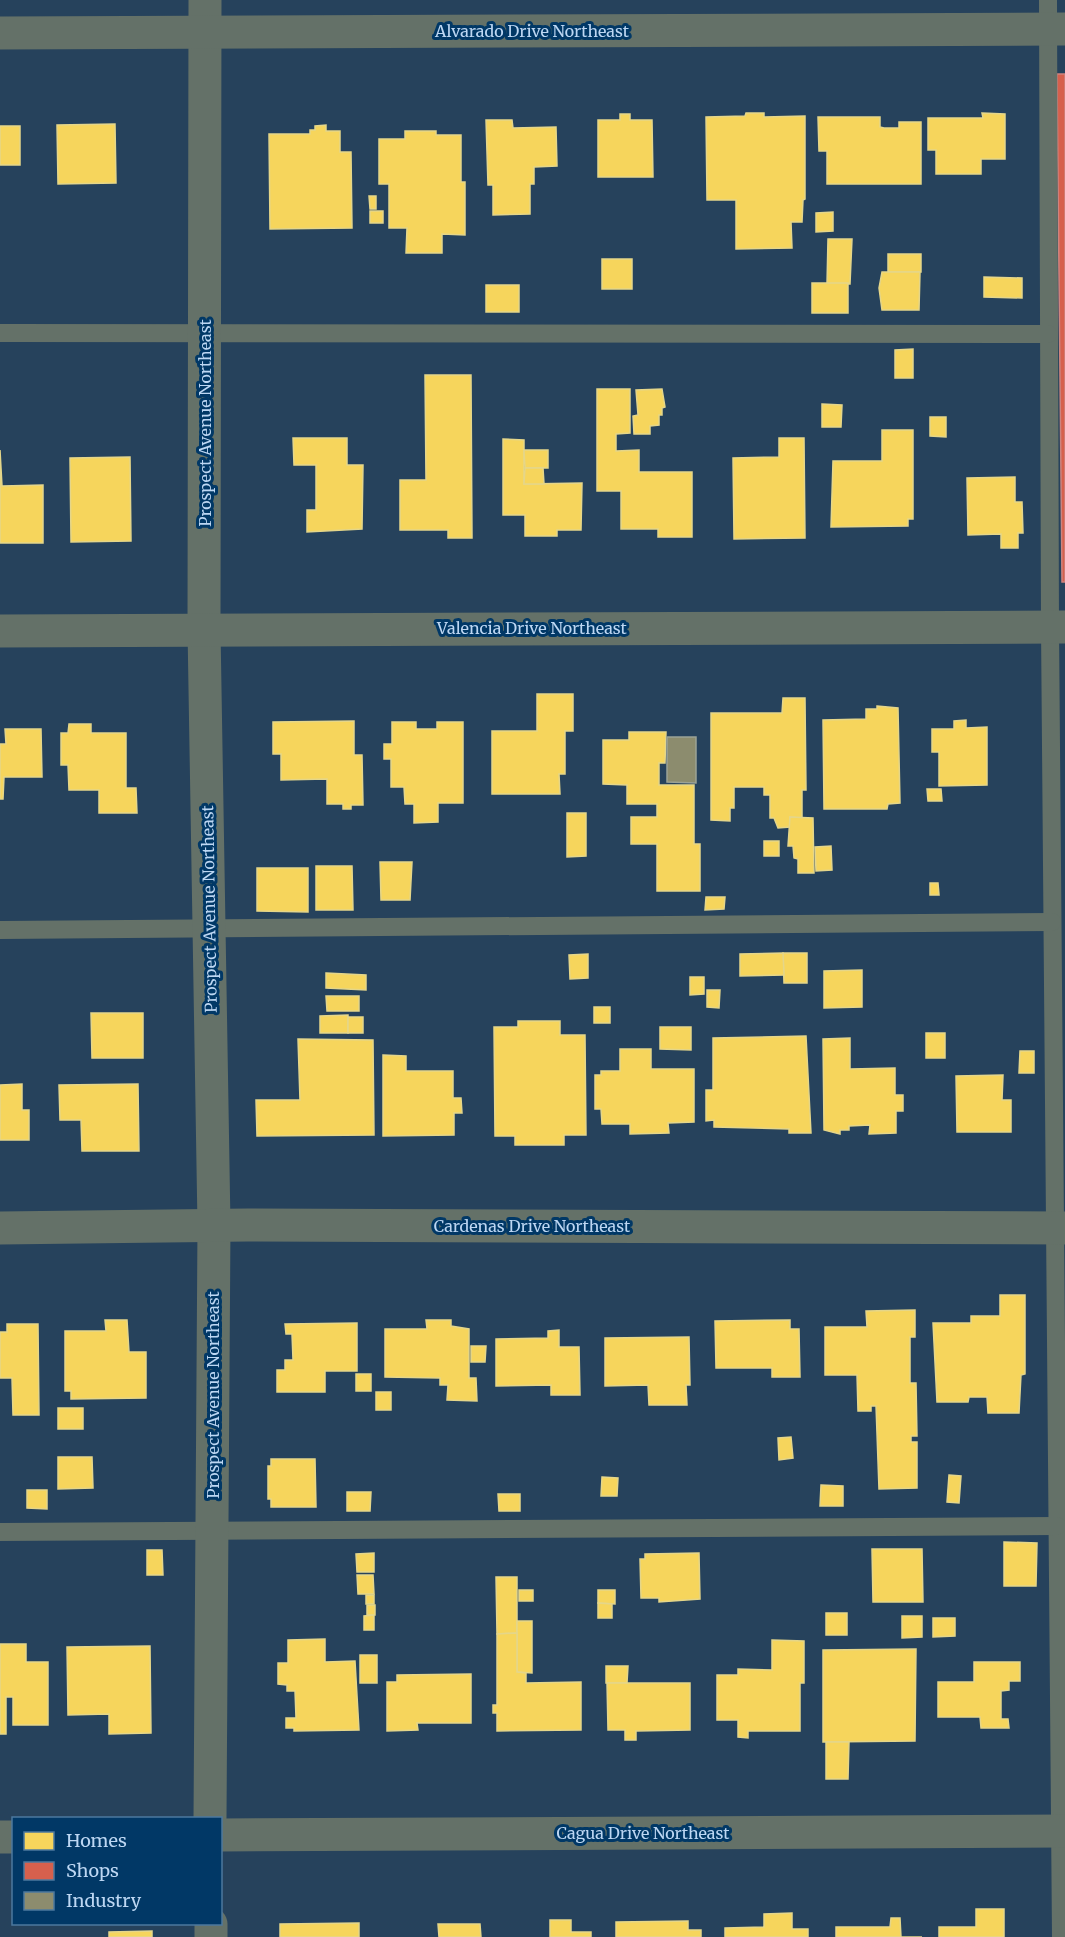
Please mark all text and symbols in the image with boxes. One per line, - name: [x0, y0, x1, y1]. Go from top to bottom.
- street label: Alvarado Drive Northeast: [434, 21, 630, 41]
- street label: Prospect Avenue Northeast: [195, 318, 215, 527]
- street label: Valencia Drive Northeast: [436, 618, 628, 638]
- street label: Prospect Avenue Northeast: [197, 804, 221, 1013]
- street label: Cardenas Drive Northeast: [434, 1216, 631, 1236]
- street label: Prospect Avenue Northeast: [203, 1290, 223, 1499]
- legend: [12, 1817, 222, 1925]
- street label: Cagua Drive Northeast: [556, 1823, 730, 1843]
- text: Homes: [66, 1829, 127, 1852]
- text: Shops: [66, 1859, 119, 1882]
- text: Industry: [66, 1889, 142, 1912]

